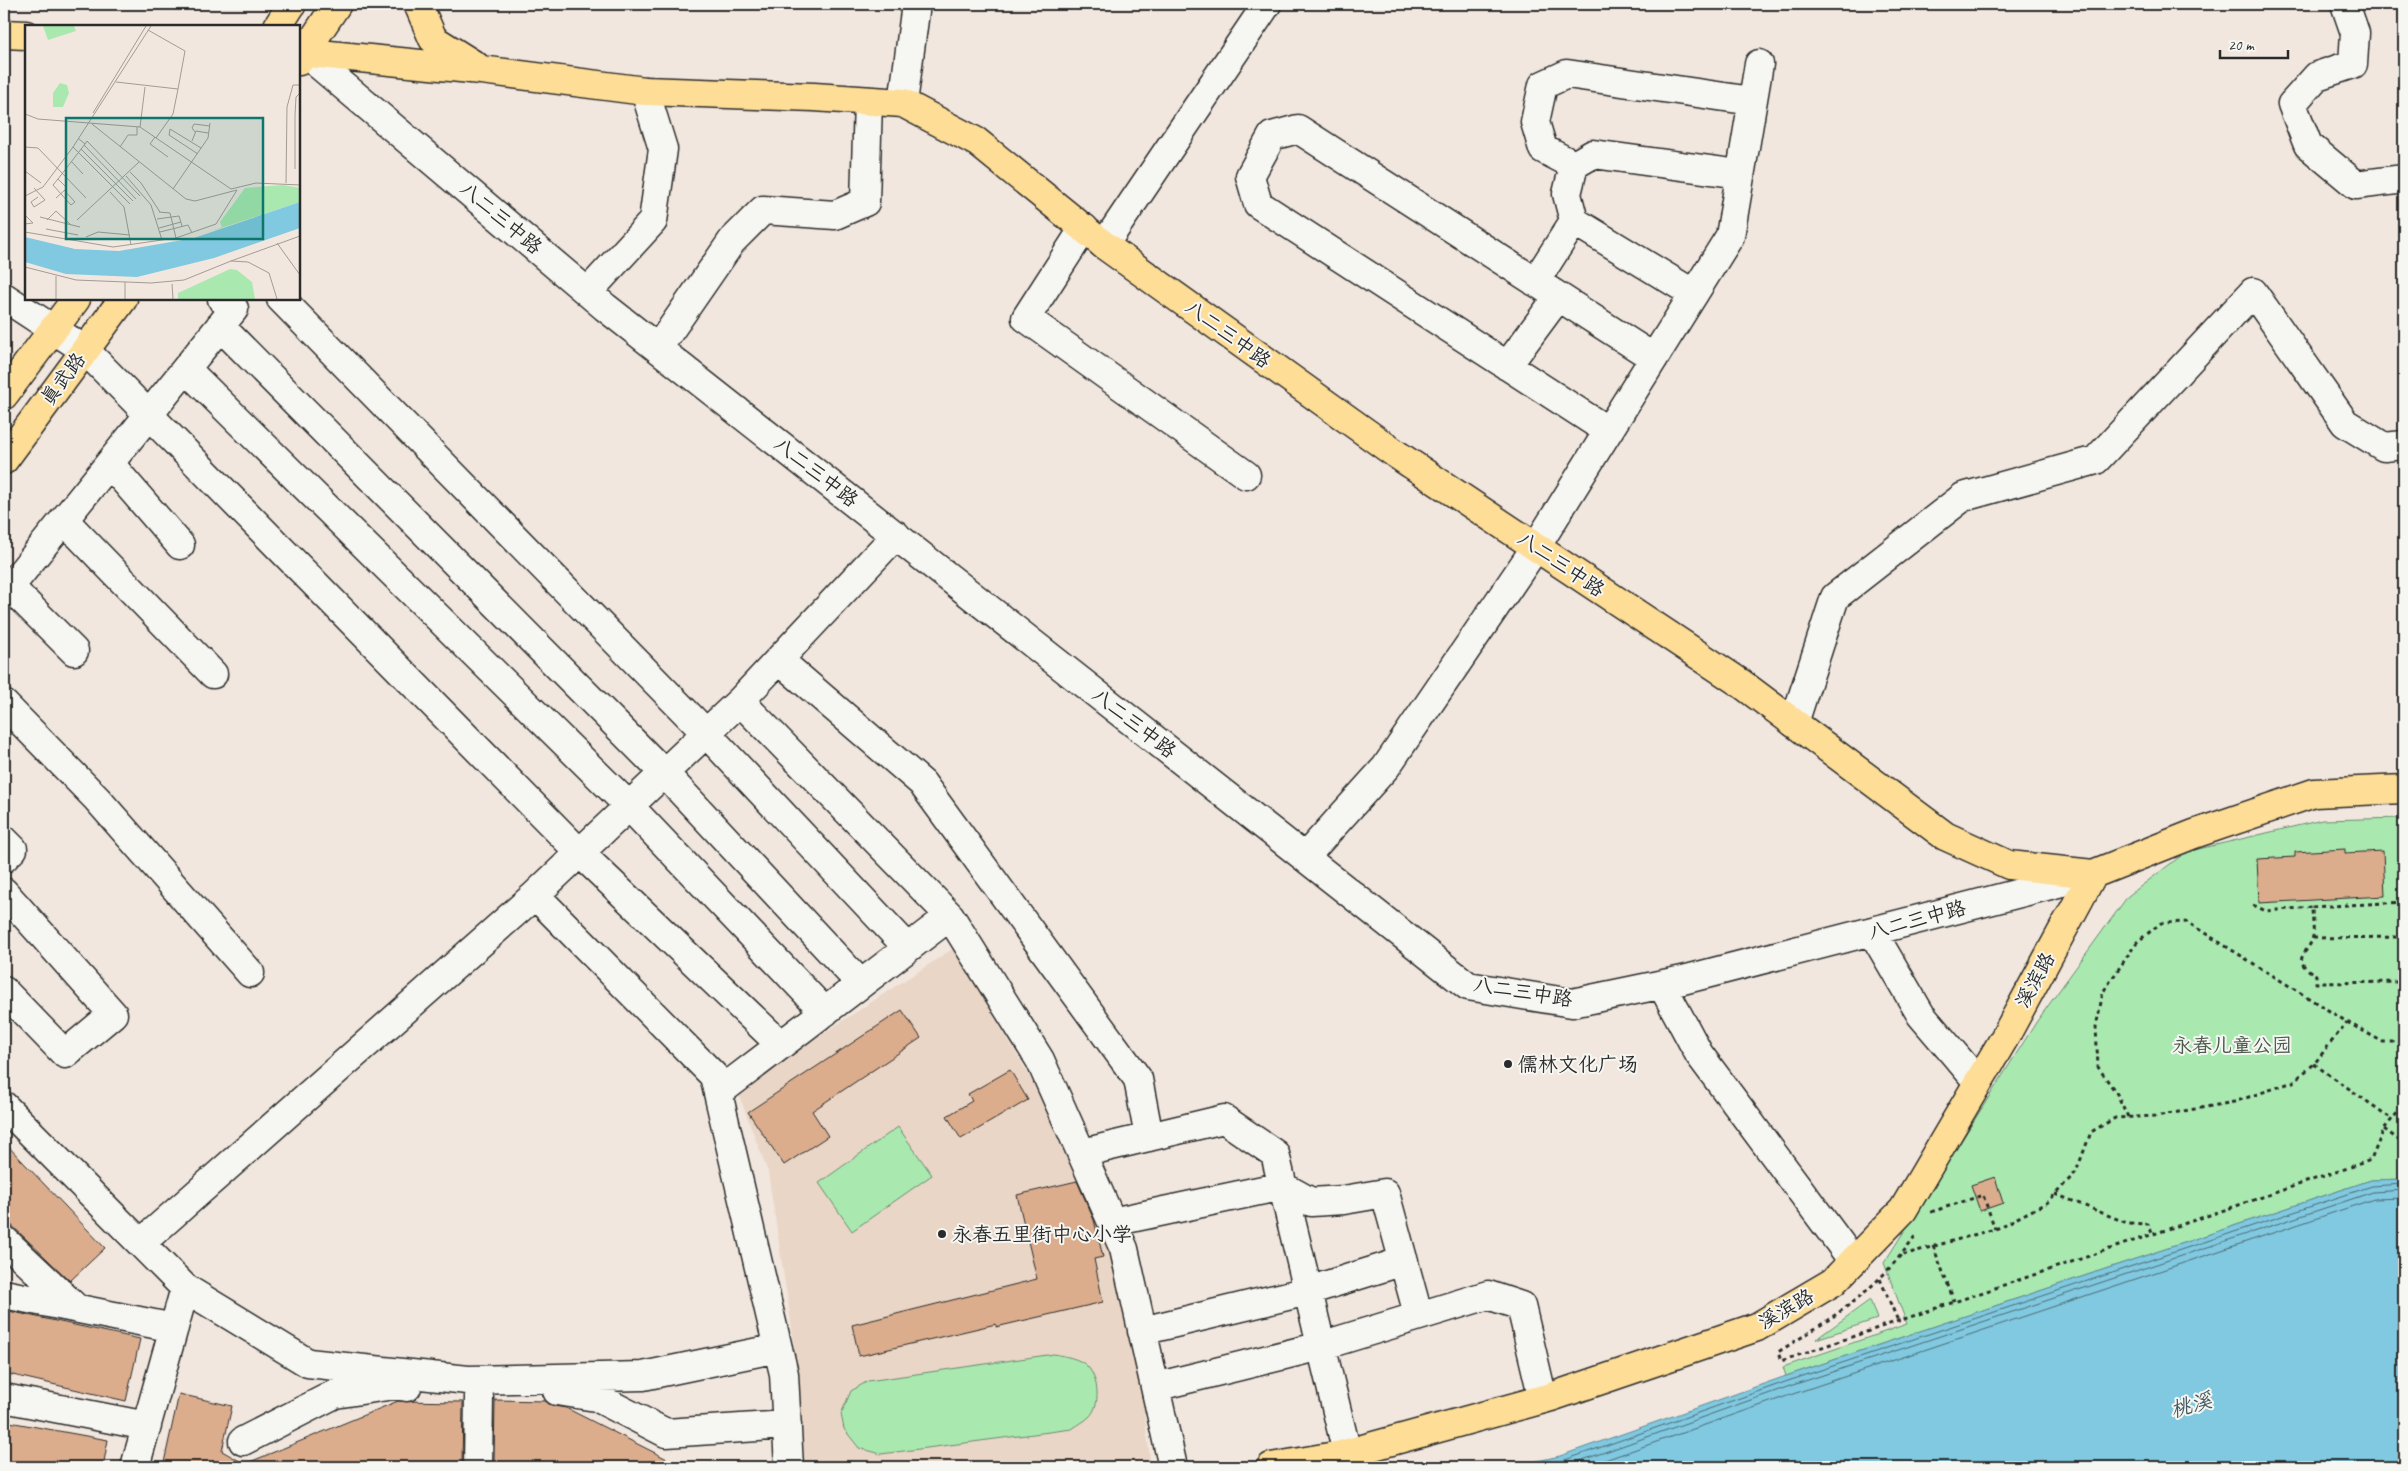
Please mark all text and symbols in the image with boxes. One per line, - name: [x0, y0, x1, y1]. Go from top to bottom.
- inset map: [25, 25, 300, 300]
- scale bar: [2220, 28, 2288, 60]
- text: 20 m: [2228, 36, 2255, 55]
- street label: 八二三中路: [455, 176, 548, 260]
- street label: 八二三中路: [1180, 294, 1277, 374]
- street label: 真武路: [35, 347, 92, 410]
- street label: 八二三中路: [769, 431, 864, 513]
- street label: 八二三中路: [1513, 526, 1610, 603]
- street label: 八二三中路: [1087, 682, 1182, 764]
- street label: 八二三中路: [1865, 895, 1969, 945]
- street label: 溪滨路: [2010, 947, 2061, 1012]
- street label: 八二三中路: [1472, 972, 1575, 1012]
- park label: 永春儿童公园: [2172, 1033, 2292, 1058]
- place label: 儒林文化广场: [1518, 1052, 1638, 1077]
- marker: 儒林文化广场: [1502, 1058, 1514, 1070]
- place label: 永春五里街中心小学: [952, 1222, 1132, 1247]
- marker: 永春五里街中心小学: [936, 1228, 948, 1240]
- street label: 溪滨路: [1754, 1283, 1819, 1335]
- water label: 桃溪: [2167, 1386, 2216, 1423]

